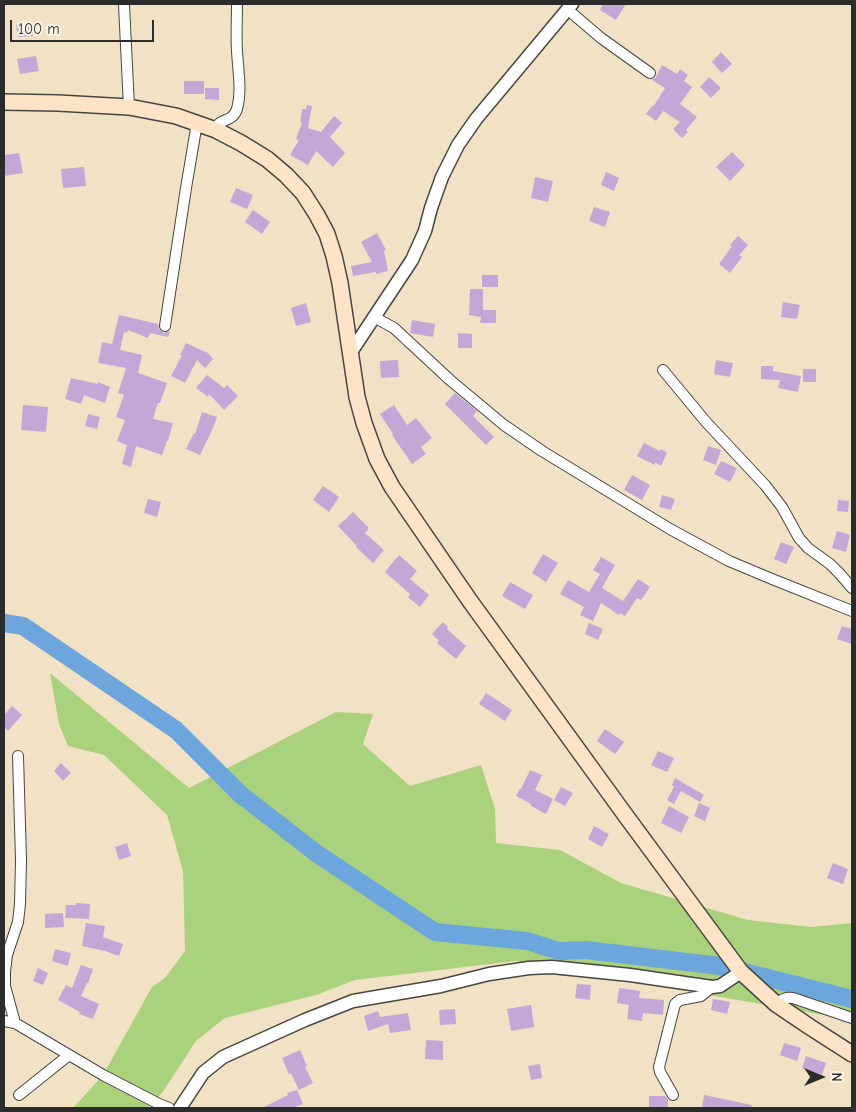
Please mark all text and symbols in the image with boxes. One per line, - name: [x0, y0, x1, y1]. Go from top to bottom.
- scale bar: [12, 10, 156, 42]
- text: 100 m: [18, 20, 60, 38]
- north arrow: [796, 1052, 846, 1102]
- text: N: [828, 1072, 845, 1082]

